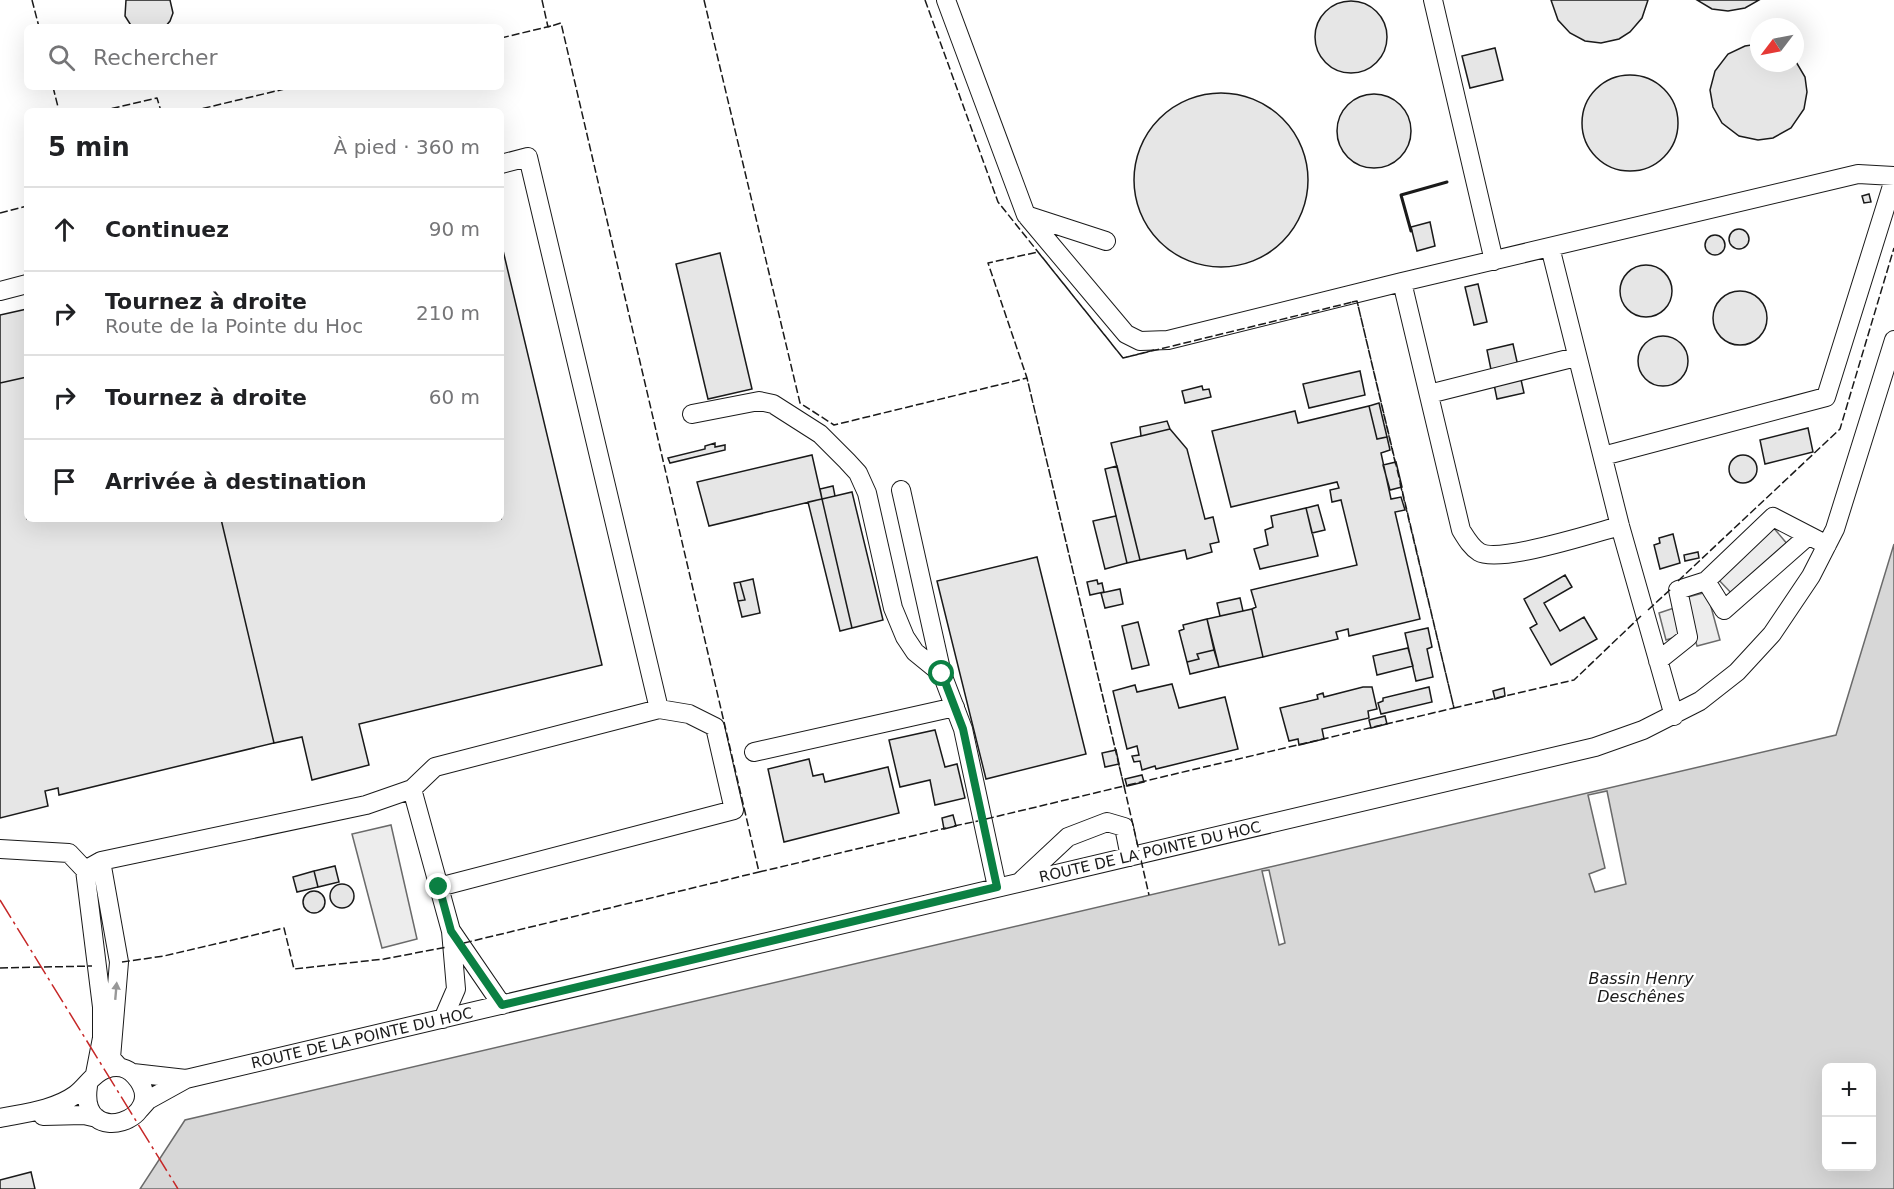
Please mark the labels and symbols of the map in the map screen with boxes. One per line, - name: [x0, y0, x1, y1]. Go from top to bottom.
- north arrow: [1750, 18, 1804, 72]
- route start: [928, 660, 954, 686]
- street label: ROUTE DE LA POINTE DU HOC: [1037, 818, 1263, 886]
- route end: [425, 873, 451, 899]
- water label: Bassin Henry Deschênes: [1588, 969, 1694, 1006]
- one-way arrow: [111, 981, 121, 1000]
- street label: ROUTE DE LA POINTE DU HOC: [249, 1004, 475, 1072]

